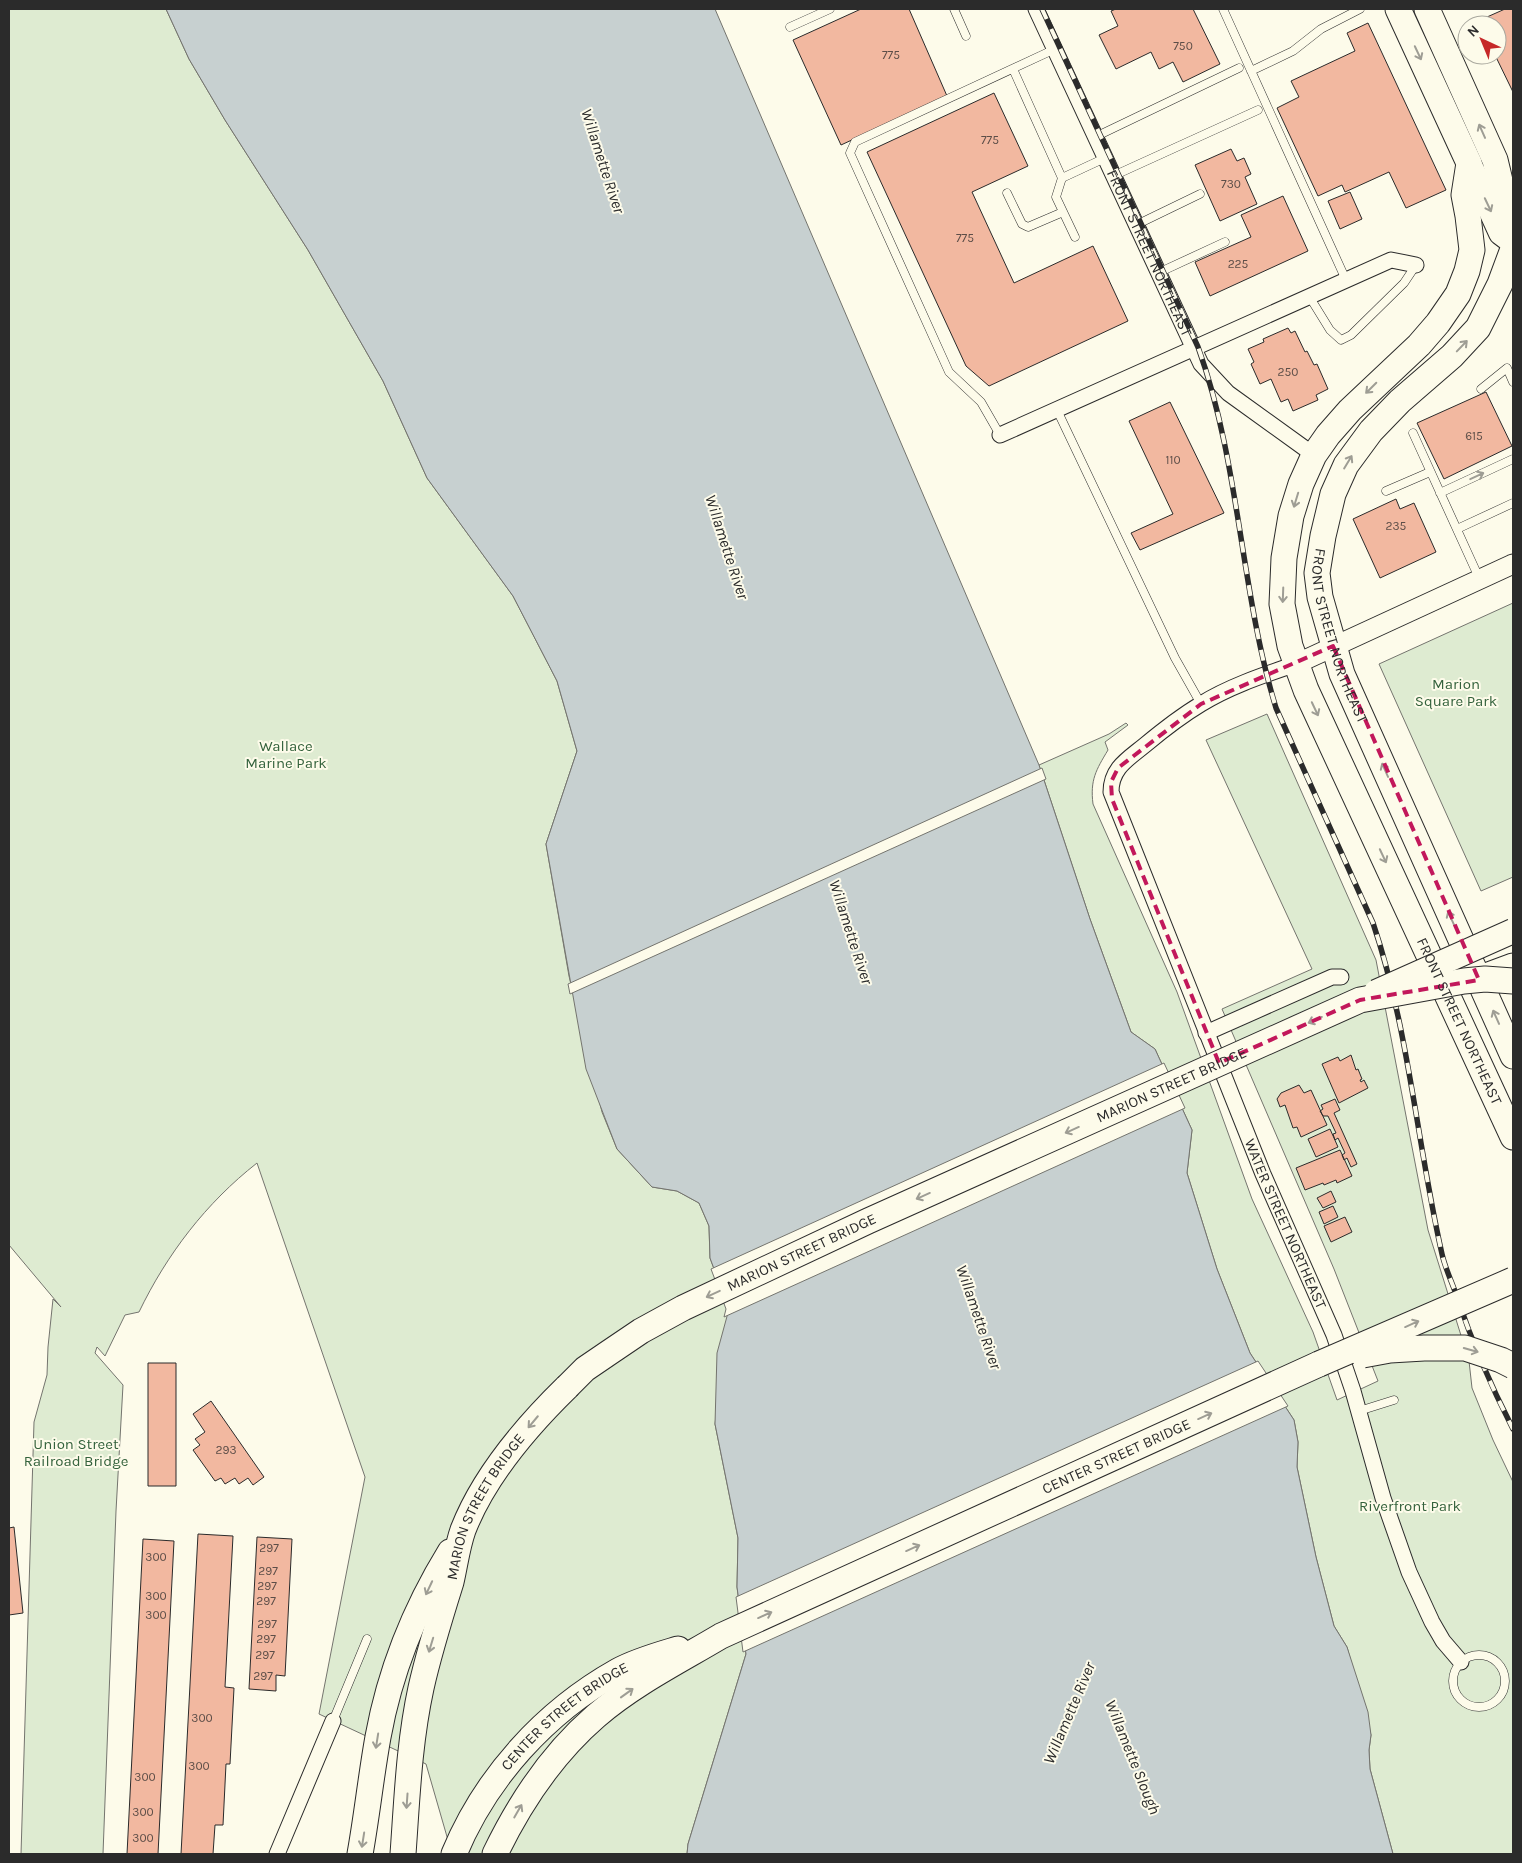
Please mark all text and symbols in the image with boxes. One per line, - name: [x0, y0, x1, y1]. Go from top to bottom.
- north arrow: [1457, 15, 1507, 65]
- text: N: [1464, 21, 1483, 41]
- house number: 750: [1173, 39, 1193, 53]
- one-way arrow: [1414, 45, 1424, 60]
- house number: 775: [882, 48, 900, 62]
- water label: Willamette River: [577, 106, 629, 216]
- one-way arrow: [1477, 124, 1487, 139]
- house number: 775: [981, 133, 999, 147]
- street label: FRONT STREET NORTHEAST: [1103, 167, 1196, 340]
- house number: 730: [1221, 177, 1241, 191]
- one-way arrow: [1484, 197, 1494, 212]
- house number: 775: [956, 231, 974, 245]
- house number: 225: [1228, 257, 1249, 271]
- one-way arrow: [1456, 340, 1468, 353]
- house number: 250: [1278, 365, 1298, 379]
- one-way arrow: [1365, 382, 1377, 395]
- house number: 615: [1465, 429, 1483, 443]
- house number: 110: [1165, 453, 1181, 467]
- one-way arrow: [1344, 455, 1354, 469]
- one-way arrow: [1469, 471, 1484, 480]
- one-way arrow: [1290, 491, 1300, 507]
- water label: Willamette River: [701, 492, 753, 602]
- house number: 235: [1386, 519, 1407, 533]
- street label: FRONT STREET NORTHEAST: [1308, 547, 1372, 726]
- one-way arrow: [1278, 587, 1287, 603]
- park label: Marion Square Park: [1415, 675, 1497, 710]
- one-way arrow: [1310, 701, 1320, 716]
- park label: Wallace Marine Park: [245, 737, 327, 772]
- one-way arrow: [1380, 763, 1389, 778]
- one-way arrow: [1379, 848, 1388, 863]
- water label: Willamette River: [825, 877, 877, 987]
- one-way arrow: [1446, 911, 1456, 926]
- street label: FRONT STREET NORTHEAST: [1413, 935, 1506, 1108]
- one-way arrow: [1490, 1010, 1500, 1025]
- one-way arrow: [1308, 1015, 1323, 1025]
- street label: MARION STREET BRIDGE: [1093, 1043, 1249, 1126]
- one-way arrow: [1065, 1125, 1080, 1135]
- street label: WATER STREET NORTHEAST: [1241, 1136, 1331, 1312]
- one-way arrow: [916, 1192, 931, 1202]
- street label: MARION STREET BRIDGE: [724, 1210, 879, 1295]
- water label: Willamette River: [952, 1262, 1006, 1372]
- one-way arrow: [706, 1290, 721, 1300]
- one-way arrow: [1404, 1318, 1419, 1328]
- one-way arrow: [1462, 1346, 1478, 1356]
- one-way arrow: [1197, 1411, 1212, 1420]
- one-way arrow: [527, 1415, 539, 1428]
- street label: CENTER STREET BRIDGE: [1039, 1415, 1193, 1498]
- street label: MARION STREET BRIDGE: [443, 1430, 529, 1582]
- park label: Union Street Railroad Bridge: [24, 1435, 128, 1470]
- house number: 293: [215, 1443, 237, 1457]
- park label: Riverfront Park: [1359, 1497, 1461, 1515]
- house number: 297: [259, 1541, 279, 1555]
- one-way arrow: [905, 1543, 920, 1553]
- house number: 300: [145, 1550, 167, 1564]
- house number: 297: [258, 1564, 278, 1578]
- house number: 297: [257, 1579, 277, 1593]
- one-way arrow: [424, 1580, 433, 1595]
- house number: 300: [145, 1589, 167, 1603]
- house number: 297: [256, 1594, 276, 1608]
- house number: 300: [145, 1608, 167, 1622]
- one-way arrow: [757, 1610, 772, 1620]
- house number: 297: [257, 1617, 277, 1631]
- house number: 297: [256, 1632, 276, 1646]
- one-way arrow: [426, 1637, 436, 1653]
- house number: 297: [255, 1648, 275, 1662]
- street label: CENTER STREET BRIDGE: [497, 1658, 631, 1774]
- water label: Willamette River: [1039, 1659, 1099, 1767]
- house number: 297: [253, 1669, 273, 1683]
- one-way arrow: [620, 1688, 634, 1698]
- water label: Willamette Slough: [1101, 1697, 1165, 1817]
- house number: 300: [191, 1711, 213, 1725]
- one-way arrow: [372, 1733, 382, 1749]
- house number: 300: [188, 1759, 210, 1773]
- house number: 300: [134, 1770, 156, 1784]
- one-way arrow: [402, 1793, 411, 1809]
- one-way arrow: [513, 1804, 523, 1819]
- house number: 300: [132, 1805, 154, 1819]
- house number: 300: [132, 1831, 154, 1845]
- one-way arrow: [357, 1832, 367, 1848]

